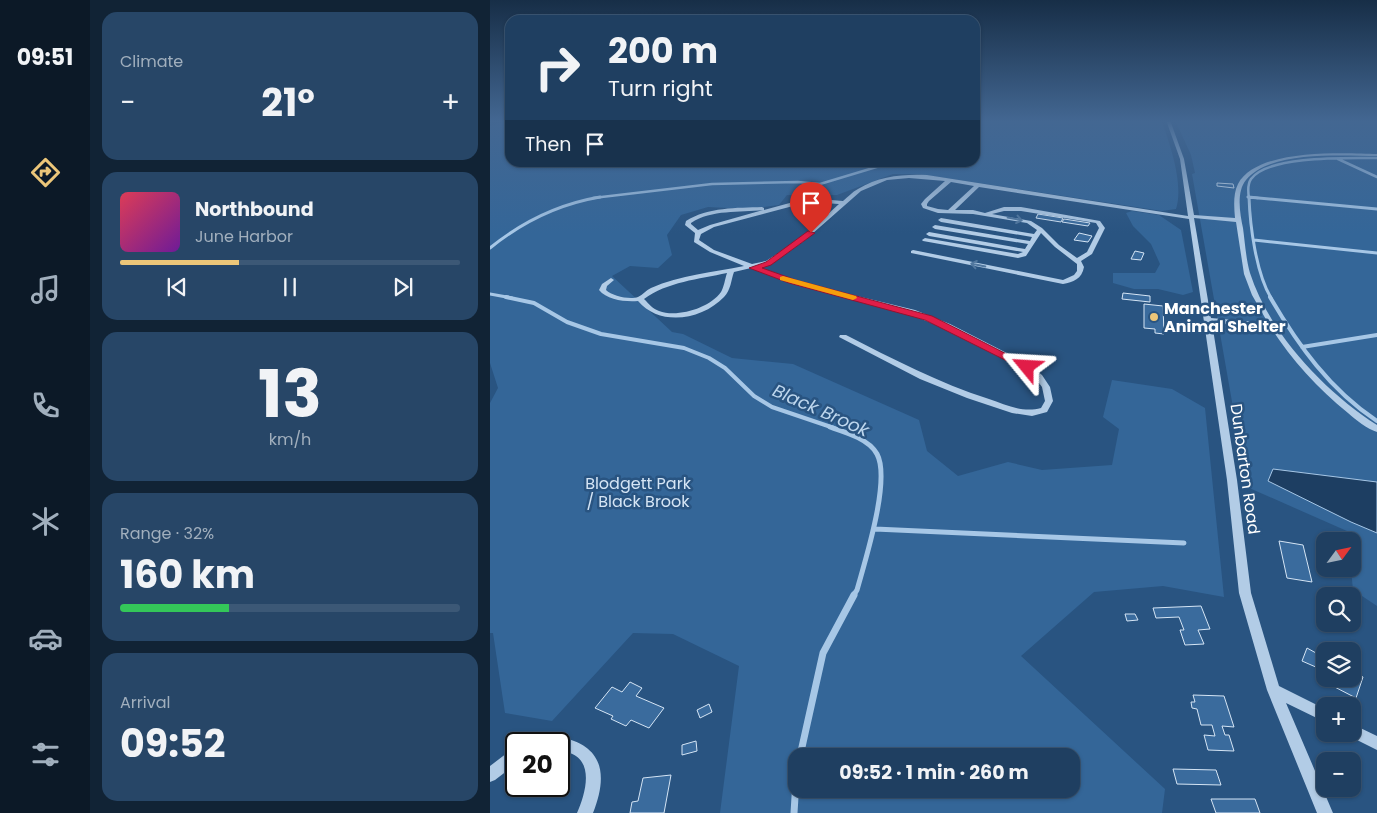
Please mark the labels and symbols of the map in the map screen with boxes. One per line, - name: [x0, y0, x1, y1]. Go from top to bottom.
- pin: [790, 182, 832, 233]
- one-way arrow: [1007, 215, 1023, 224]
- one-way arrow: [970, 260, 986, 269]
- place label: Manchester Animal Shelter: [1164, 297, 1286, 338]
- marker: Manchester Animal Shelter: [1148, 311, 1160, 323]
- position arrow: [1000, 340, 1052, 392]
- water label: Black Brook: [769, 378, 874, 443]
- street label: Dunbarton Road: [1224, 402, 1266, 536]
- park label: Blodgett Park / Black Brook: [585, 472, 692, 513]
- north arrow: [1316, 532, 1361, 578]
- speed limit sign: 20: [505, 732, 570, 797]

